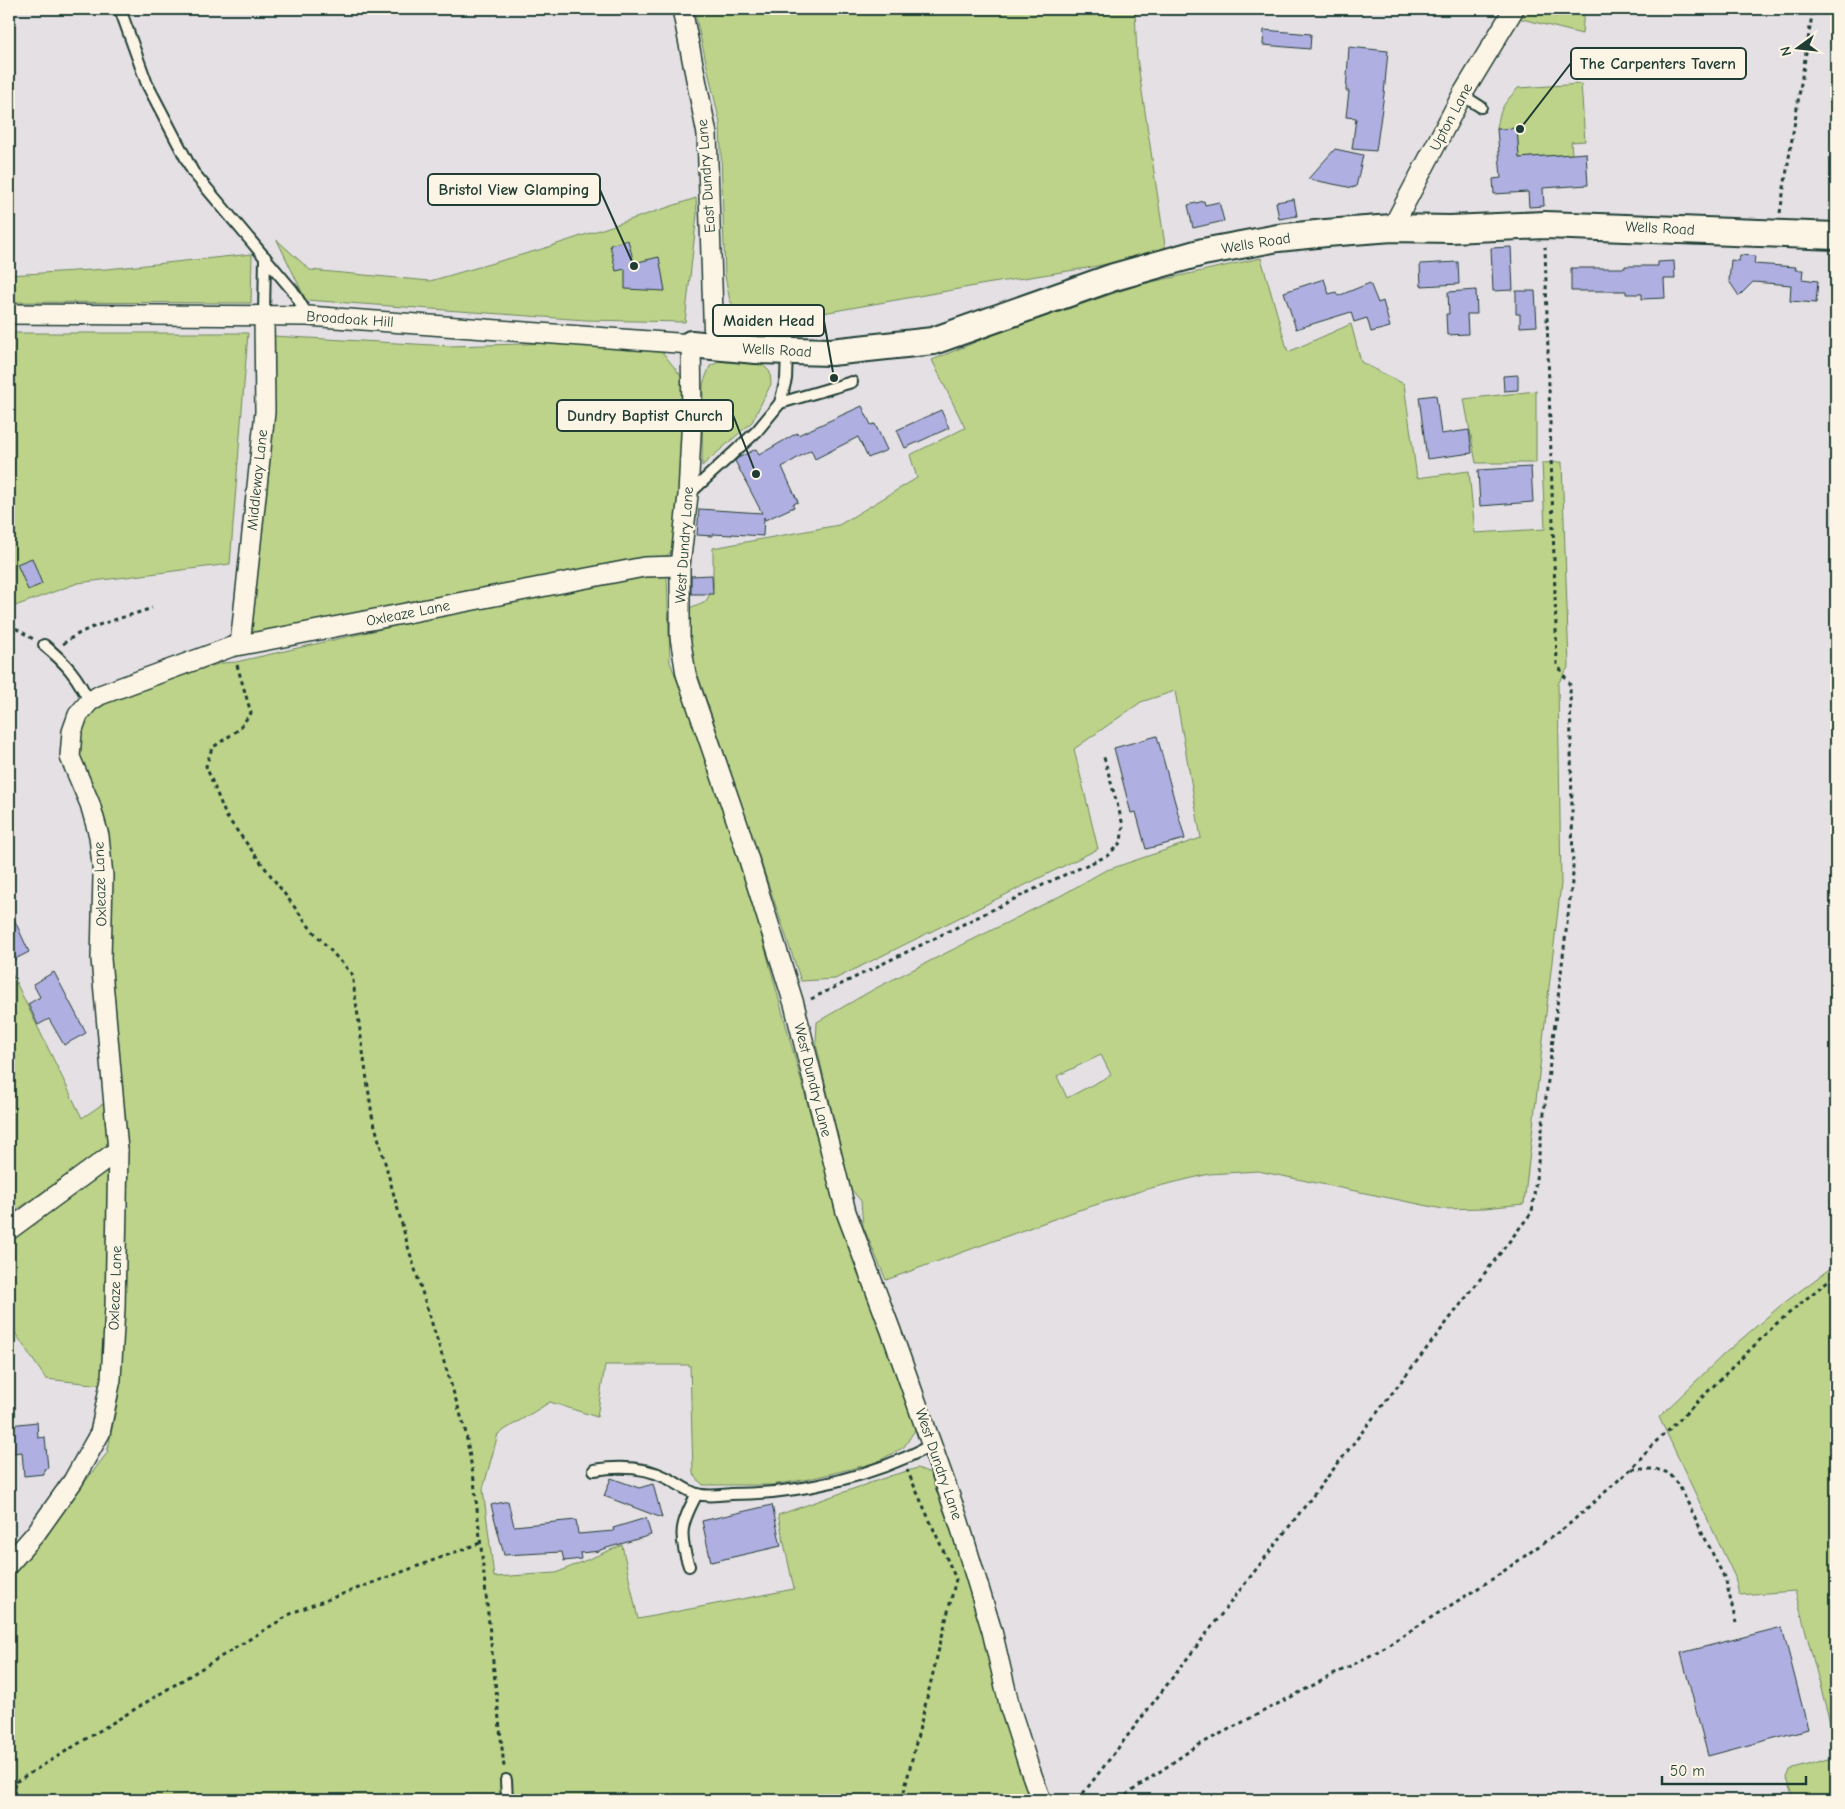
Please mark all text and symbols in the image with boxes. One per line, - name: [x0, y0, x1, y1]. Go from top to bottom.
- north arrow: [1772, 22, 1822, 72]
- text: N: [1777, 45, 1795, 58]
- callout: The Carpenters Tavern: [1571, 48, 1746, 79]
- text: The Carpenters Tavern: [1580, 55, 1736, 73]
- street label: Upton Lane: [1426, 80, 1477, 154]
- street label: East Dundry Lane: [693, 118, 719, 234]
- callout: Bristol View Glamping: [428, 174, 600, 205]
- text: Bristol View Glamping: [438, 181, 590, 199]
- street label: Wells Road: [1625, 217, 1695, 239]
- street label: Wells Road: [1220, 229, 1292, 257]
- callout: Maiden Head: [713, 305, 824, 336]
- street label: Broadoak Hill: [306, 307, 394, 331]
- text: Maiden Head: [723, 312, 815, 330]
- street label: Wells Road: [742, 339, 812, 361]
- callout: Dundry Baptist Church: [557, 400, 733, 431]
- text: Dundry Baptist Church: [567, 407, 723, 425]
- street label: Middleway Lane: [243, 428, 271, 531]
- street label: West Dundry Lane: [671, 486, 697, 604]
- street label: Oxleaze Lane: [365, 596, 452, 630]
- street label: Oxleaze Lane: [90, 841, 110, 927]
- street label: West Dundry Lane: [790, 1021, 836, 1139]
- street label: Oxleaze Lane: [105, 1245, 125, 1331]
- street label: West Dundry Lane: [911, 1406, 967, 1523]
- scale bar: [1662, 1754, 1806, 1786]
- text: 50 m: [1670, 1762, 1705, 1780]

